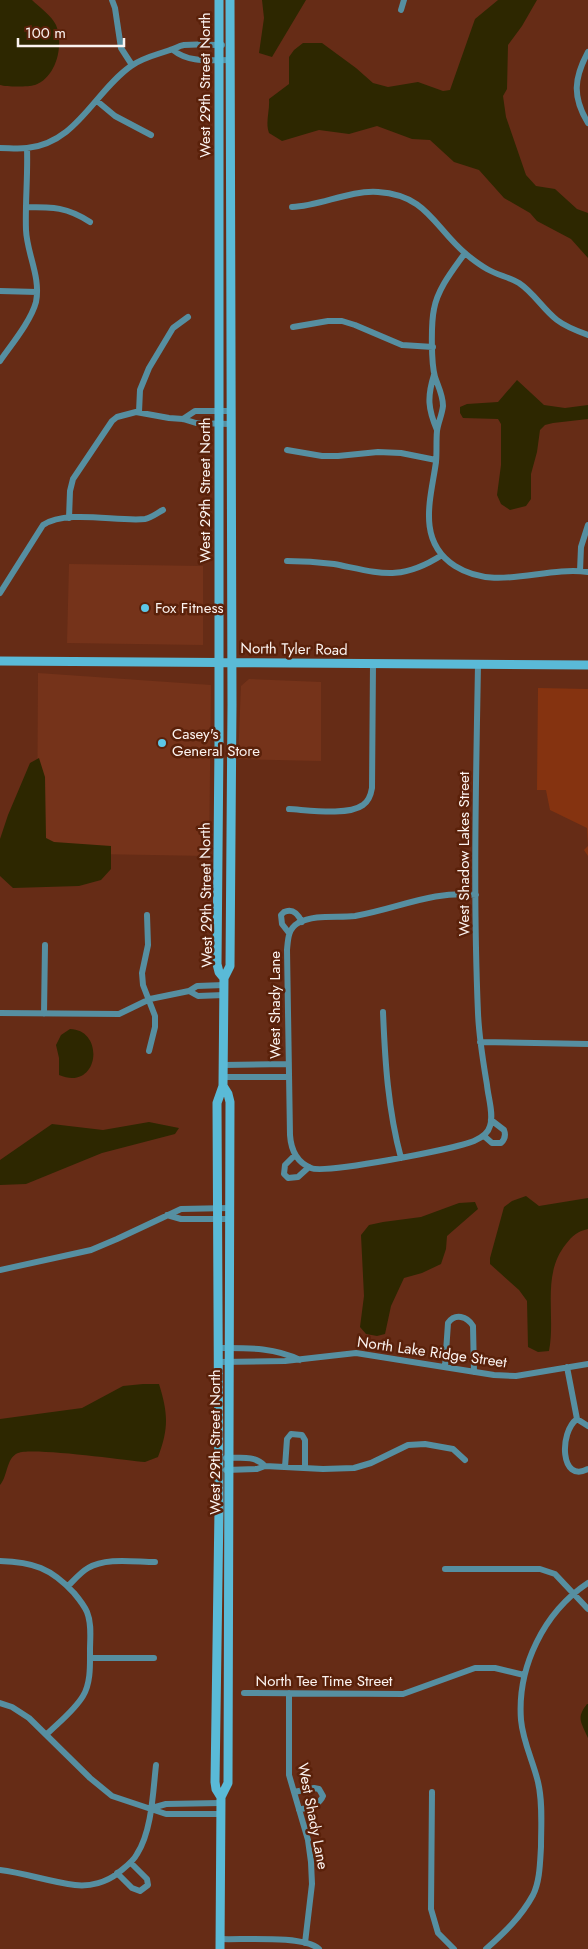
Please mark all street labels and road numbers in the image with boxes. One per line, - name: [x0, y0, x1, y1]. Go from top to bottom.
- street label: West 29th Street North: [194, 12, 216, 158]
- street label: West 29th Street North: [194, 417, 216, 563]
- street label: North Tyler Road: [240, 637, 348, 661]
- street label: West Shadow Lakes Street: [453, 771, 475, 936]
- street label: West 29th Street North: [194, 822, 218, 968]
- street label: West Shady Lane: [264, 951, 286, 1059]
- street label: North Lake Ridge Street: [356, 1331, 509, 1373]
- street label: West 29th Street North: [204, 1369, 226, 1515]
- street label: North Tee Time Street: [256, 1670, 393, 1692]
- street label: West Shady Lane: [292, 1761, 334, 1871]

